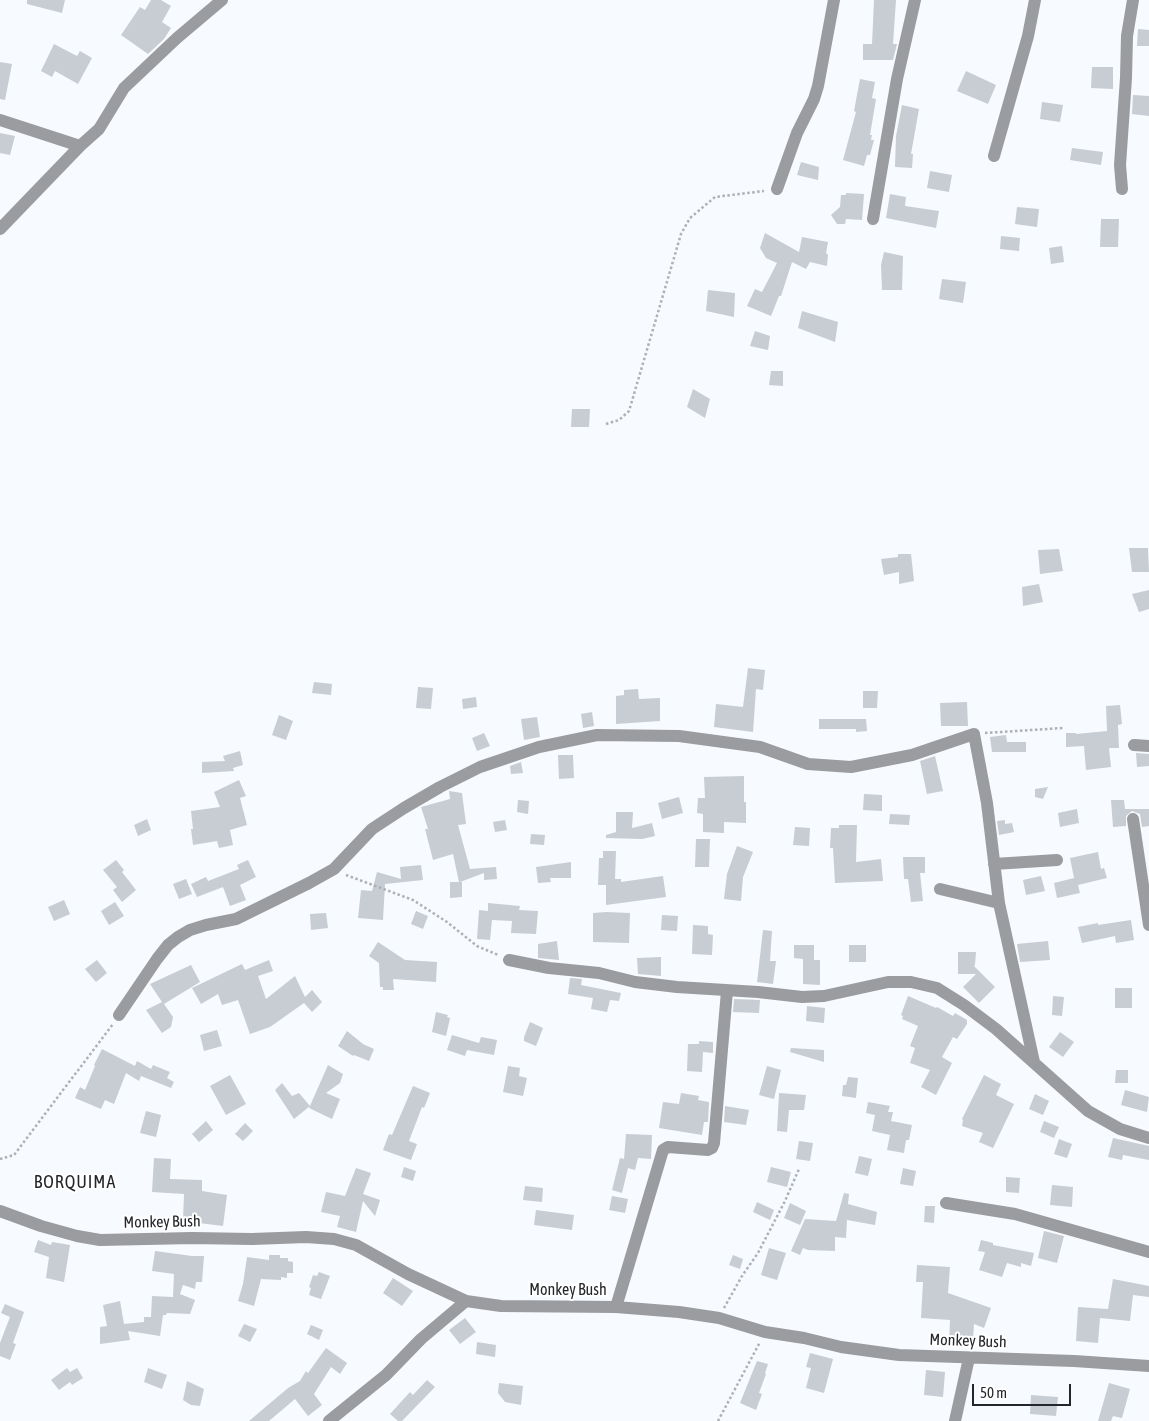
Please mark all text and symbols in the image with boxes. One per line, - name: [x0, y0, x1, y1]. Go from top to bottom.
- district label: BORQUIMA: [33, 1171, 117, 1193]
- street label: Monkey Bush: [123, 1212, 201, 1232]
- street label: Monkey Bush: [529, 1280, 607, 1300]
- street label: Monkey Bush: [929, 1330, 1007, 1352]
- scale bar: [974, 1374, 1073, 1406]
- text: 50 m: [980, 1384, 1007, 1401]

